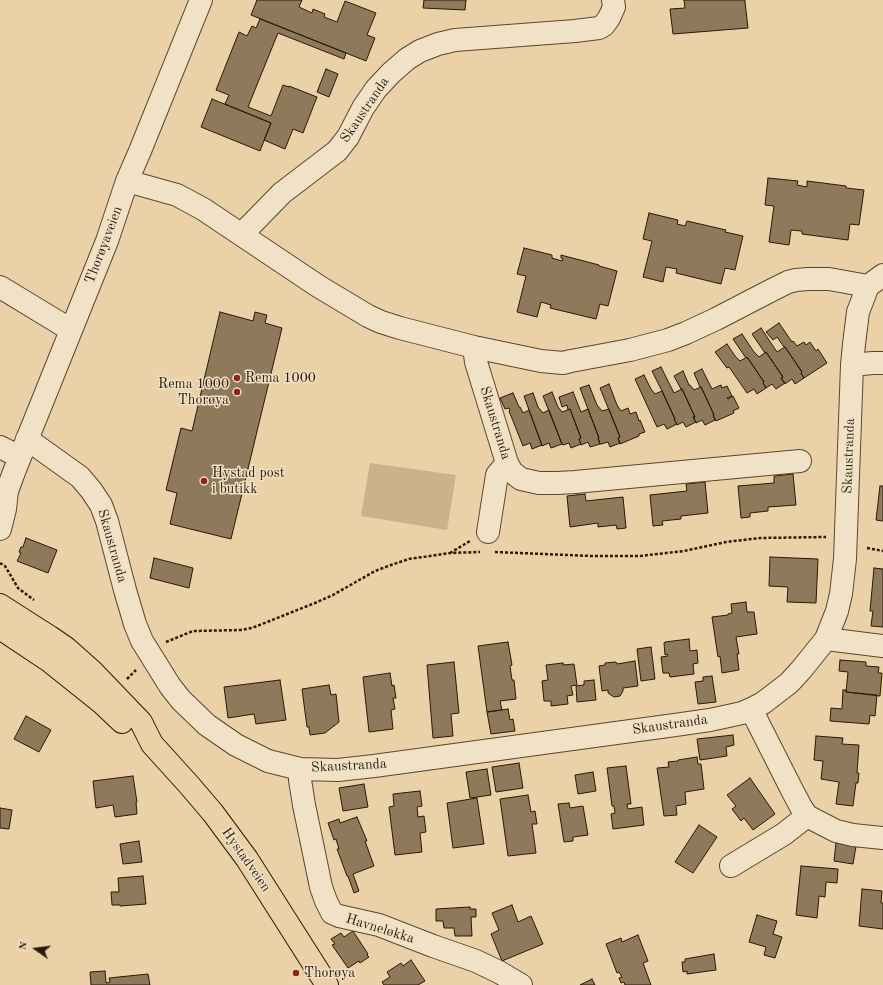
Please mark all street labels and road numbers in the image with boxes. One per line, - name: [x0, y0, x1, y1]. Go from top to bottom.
- street label: Skaustranda: [337, 74, 393, 146]
- street label: Thorøyaveien: [82, 204, 126, 286]
- street label: Skaustranda: [476, 384, 514, 462]
- street label: Skaustranda: [839, 418, 859, 494]
- street label: Skaustranda: [93, 507, 131, 585]
- street label: Skaustranda: [631, 711, 709, 739]
- street label: Skaustranda: [311, 756, 387, 776]
- street label: Hystadveien: [218, 825, 274, 895]
- street label: Havneløkka: [344, 911, 416, 947]

